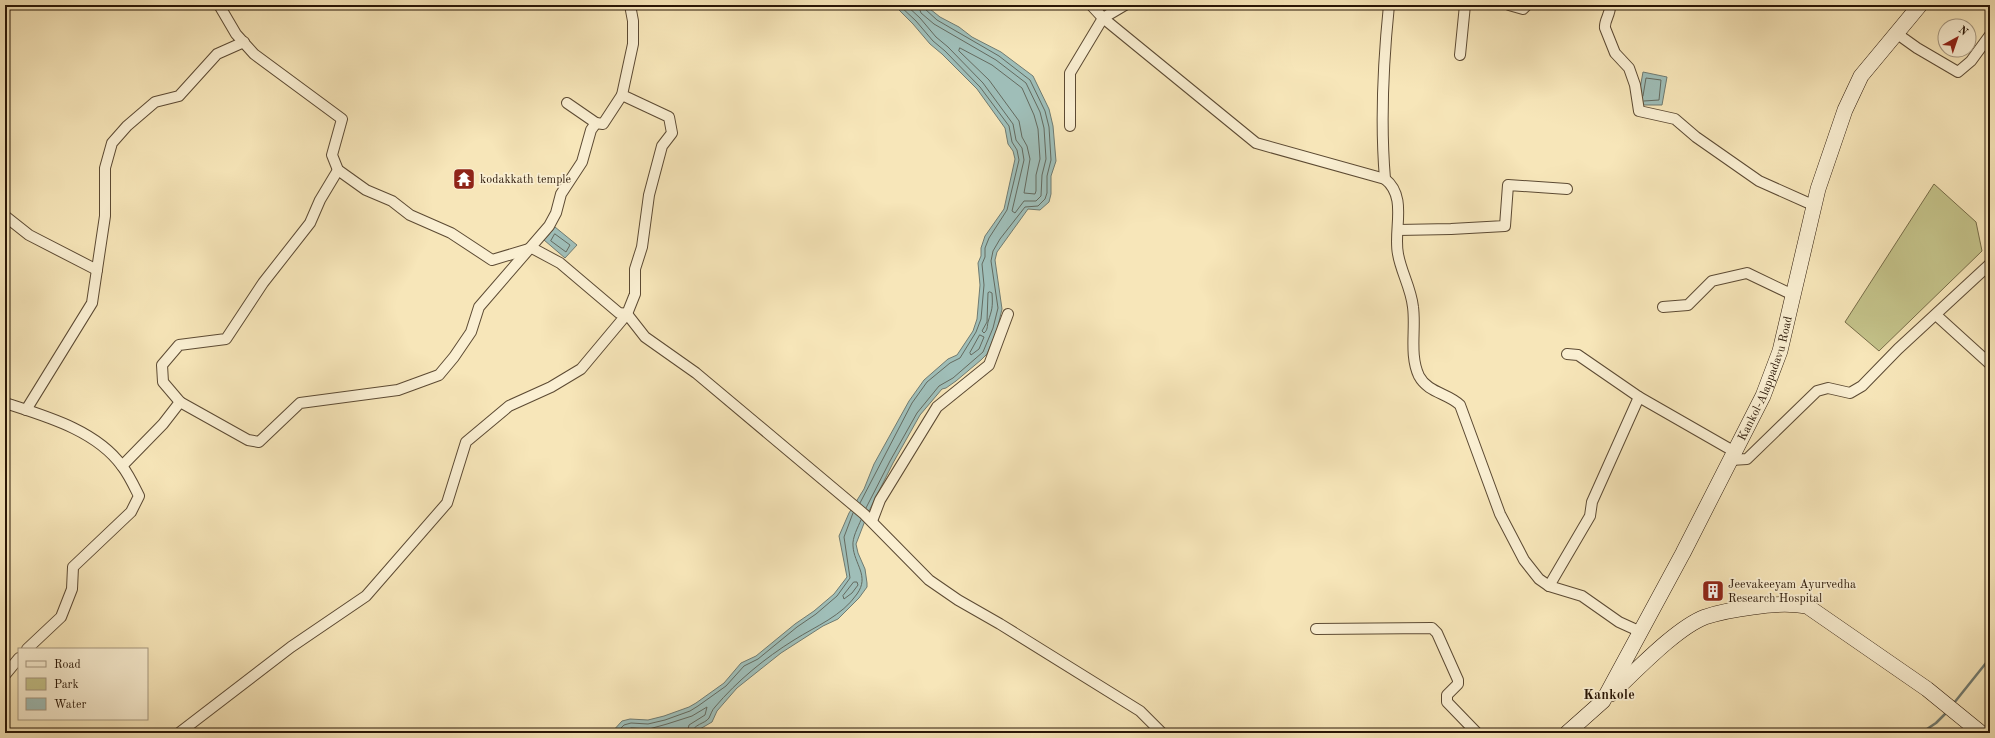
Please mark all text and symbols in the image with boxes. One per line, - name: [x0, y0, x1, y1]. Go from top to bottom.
- north arrow: [1937, 18, 1977, 58]
- text: N: [1956, 25, 1970, 39]
- temple icon: kodakkath temple: [451, 166, 477, 192]
- place label: kodakkath temple: [480, 174, 572, 186]
- street label: Kankol-Alappadavu Road: [1736, 315, 1795, 443]
- building icon: Jeevakeeyam Ayurvedha Research Hospital: [1700, 578, 1726, 604]
- place label: Jeevakeeyam Ayurvedha Research Hospital: [1728, 579, 1856, 605]
- legend: [18, 648, 148, 720]
- text: Road: [54, 659, 81, 671]
- text: Park: [54, 679, 79, 691]
- district label: Kankole: [1583, 688, 1635, 702]
- text: Water: [54, 699, 87, 711]

